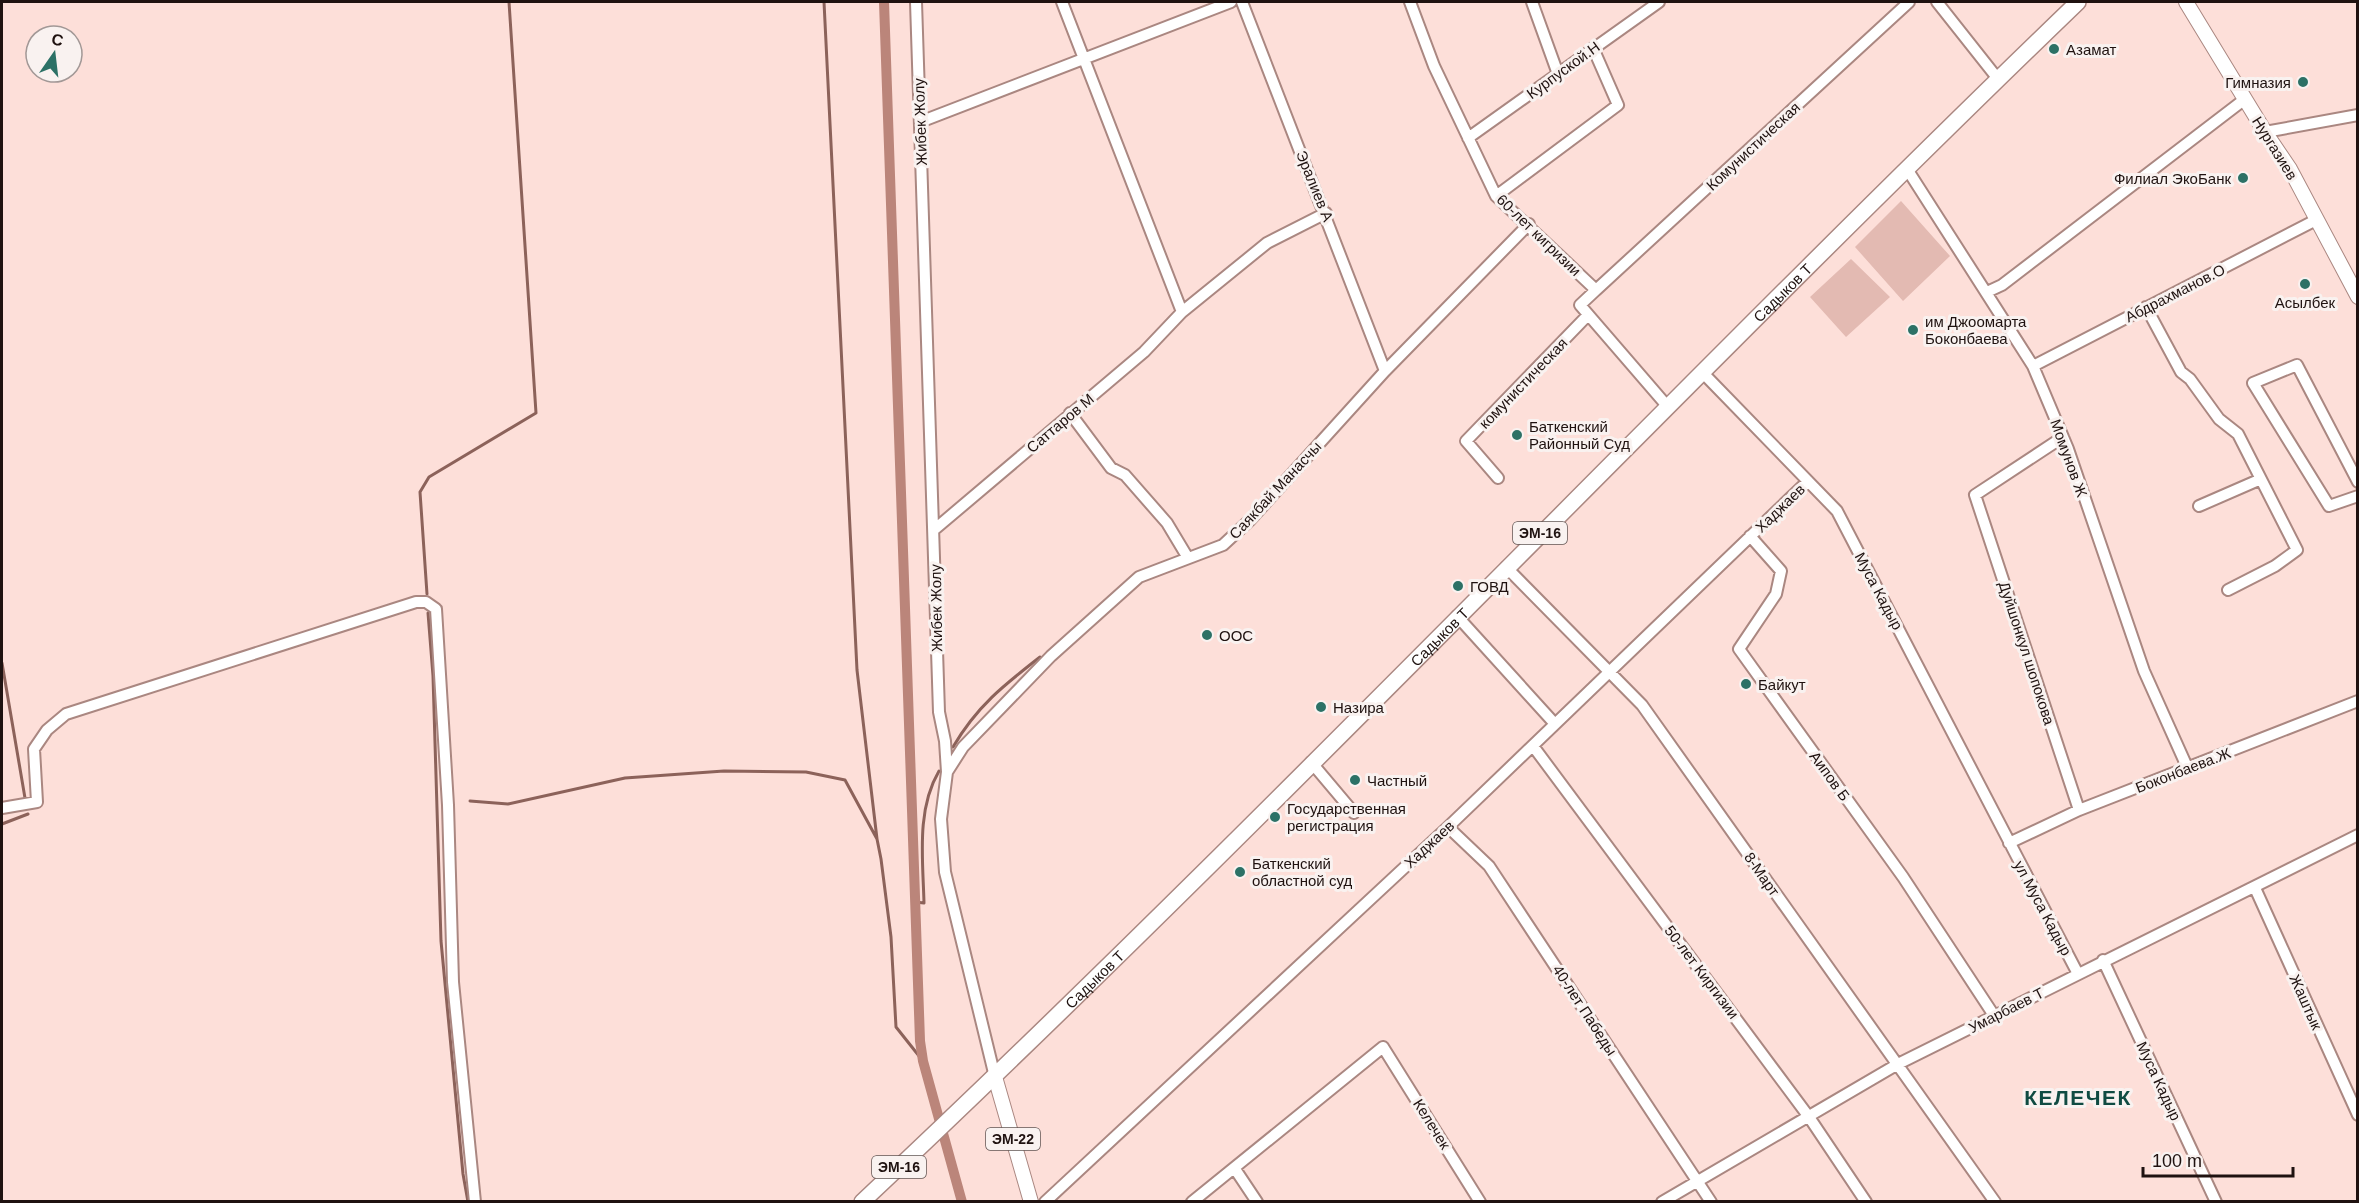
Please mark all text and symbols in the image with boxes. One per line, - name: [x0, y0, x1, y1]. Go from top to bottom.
- north arrow: [24, 24, 84, 84]
- text: С: [50, 30, 66, 50]
- street label: Курпуской.Н: [1523, 38, 1603, 102]
- place label: Азамат: [2066, 41, 2117, 58]
- marker: Азамат: [2047, 42, 2061, 56]
- place label: Гимназия: [2225, 74, 2291, 91]
- marker: Гимназия: [2296, 75, 2310, 89]
- street label: Жибек Жолу: [910, 77, 930, 166]
- street label: Комунистическая: [1703, 98, 1803, 194]
- street label: Нургазиев: [2249, 113, 2301, 183]
- street label: Эралиев А: [1293, 148, 1337, 224]
- place label: Филиал ЭкоБанк: [2114, 170, 2231, 187]
- marker: Филиал ЭкоБанк: [2236, 171, 2250, 185]
- street label: 60-лет кигризии: [1493, 191, 1585, 279]
- street label: Садыков Т: [1750, 260, 1815, 325]
- street label: Абдрахманов.О: [2122, 260, 2228, 326]
- marker: Асылбек: [2298, 277, 2312, 291]
- place label: Асылбек: [2275, 294, 2336, 311]
- place label: им Джоомарта Боконбаева: [1925, 313, 2027, 347]
- marker: им Джоомарта Боконбаева: [1906, 323, 1920, 337]
- street label: комунистическая: [1475, 334, 1571, 432]
- street label: Саттаров М: [1023, 390, 1097, 456]
- street label: Момунов Ж: [2047, 417, 2091, 499]
- place label: Баткенский Районный Суд: [1529, 418, 1630, 452]
- marker: Баткенский Районный Суд: [1510, 428, 1524, 442]
- street label: Саякбай Манасчы: [1225, 438, 1325, 542]
- street label: Хаджаев: [1752, 480, 1808, 536]
- road number: ЭМ-16: [1513, 522, 1567, 544]
- street label: Муса Кадыр: [1852, 549, 1906, 633]
- street label: Жибек Жолу: [927, 564, 945, 652]
- place label: ГОВД: [1470, 578, 1509, 595]
- marker: ГОВД: [1451, 579, 1465, 593]
- street label: Дуйшонкул шопокова: [1996, 579, 2058, 728]
- street label: Садыков Т: [1407, 604, 1472, 669]
- place label: ООС: [1219, 627, 1253, 644]
- marker: ООС: [1200, 628, 1214, 642]
- place label: Байкут: [1758, 676, 1806, 693]
- marker: Байкут: [1739, 677, 1753, 691]
- place label: Назира: [1333, 699, 1385, 716]
- marker: Назира: [1314, 700, 1328, 714]
- street label: Боконбаева.Ж: [2133, 744, 2233, 796]
- street label: Аипов Б: [1806, 748, 1854, 804]
- place label: Частный: [1367, 772, 1427, 789]
- marker: Частный: [1348, 773, 1362, 787]
- place label: Государственная регистрация: [1287, 800, 1406, 834]
- marker: Государственная регистрация: [1268, 810, 1282, 824]
- street label: Хаджаев: [1401, 817, 1457, 871]
- street label: 8-Март: [1741, 849, 1783, 899]
- place label: Баткенский областной суд: [1252, 855, 1352, 889]
- street label: ул Муса Кадыр: [2011, 858, 2075, 958]
- marker: Баткенский областной суд: [1233, 865, 1247, 879]
- street label: 50-лет Киргизии: [1661, 922, 1743, 1022]
- street label: Садыков Т: [1061, 947, 1127, 1011]
- street label: 40-лет Пабеды: [1549, 962, 1621, 1058]
- street label: Жаштык: [2286, 972, 2326, 1033]
- street label: Умарбаев Т: [1966, 984, 2046, 1036]
- street label: Муса Кадыр: [2133, 1039, 2185, 1123]
- district label: КЕЛЕЧЕК: [2024, 1086, 2132, 1109]
- street label: Келечек: [1410, 1096, 1454, 1153]
- road number: ЭМ-22: [986, 1128, 1040, 1150]
- scale bar: [2143, 1140, 2293, 1178]
- text: 100 m: [2152, 1151, 2202, 1171]
- road number: ЭМ-16: [872, 1156, 926, 1178]

